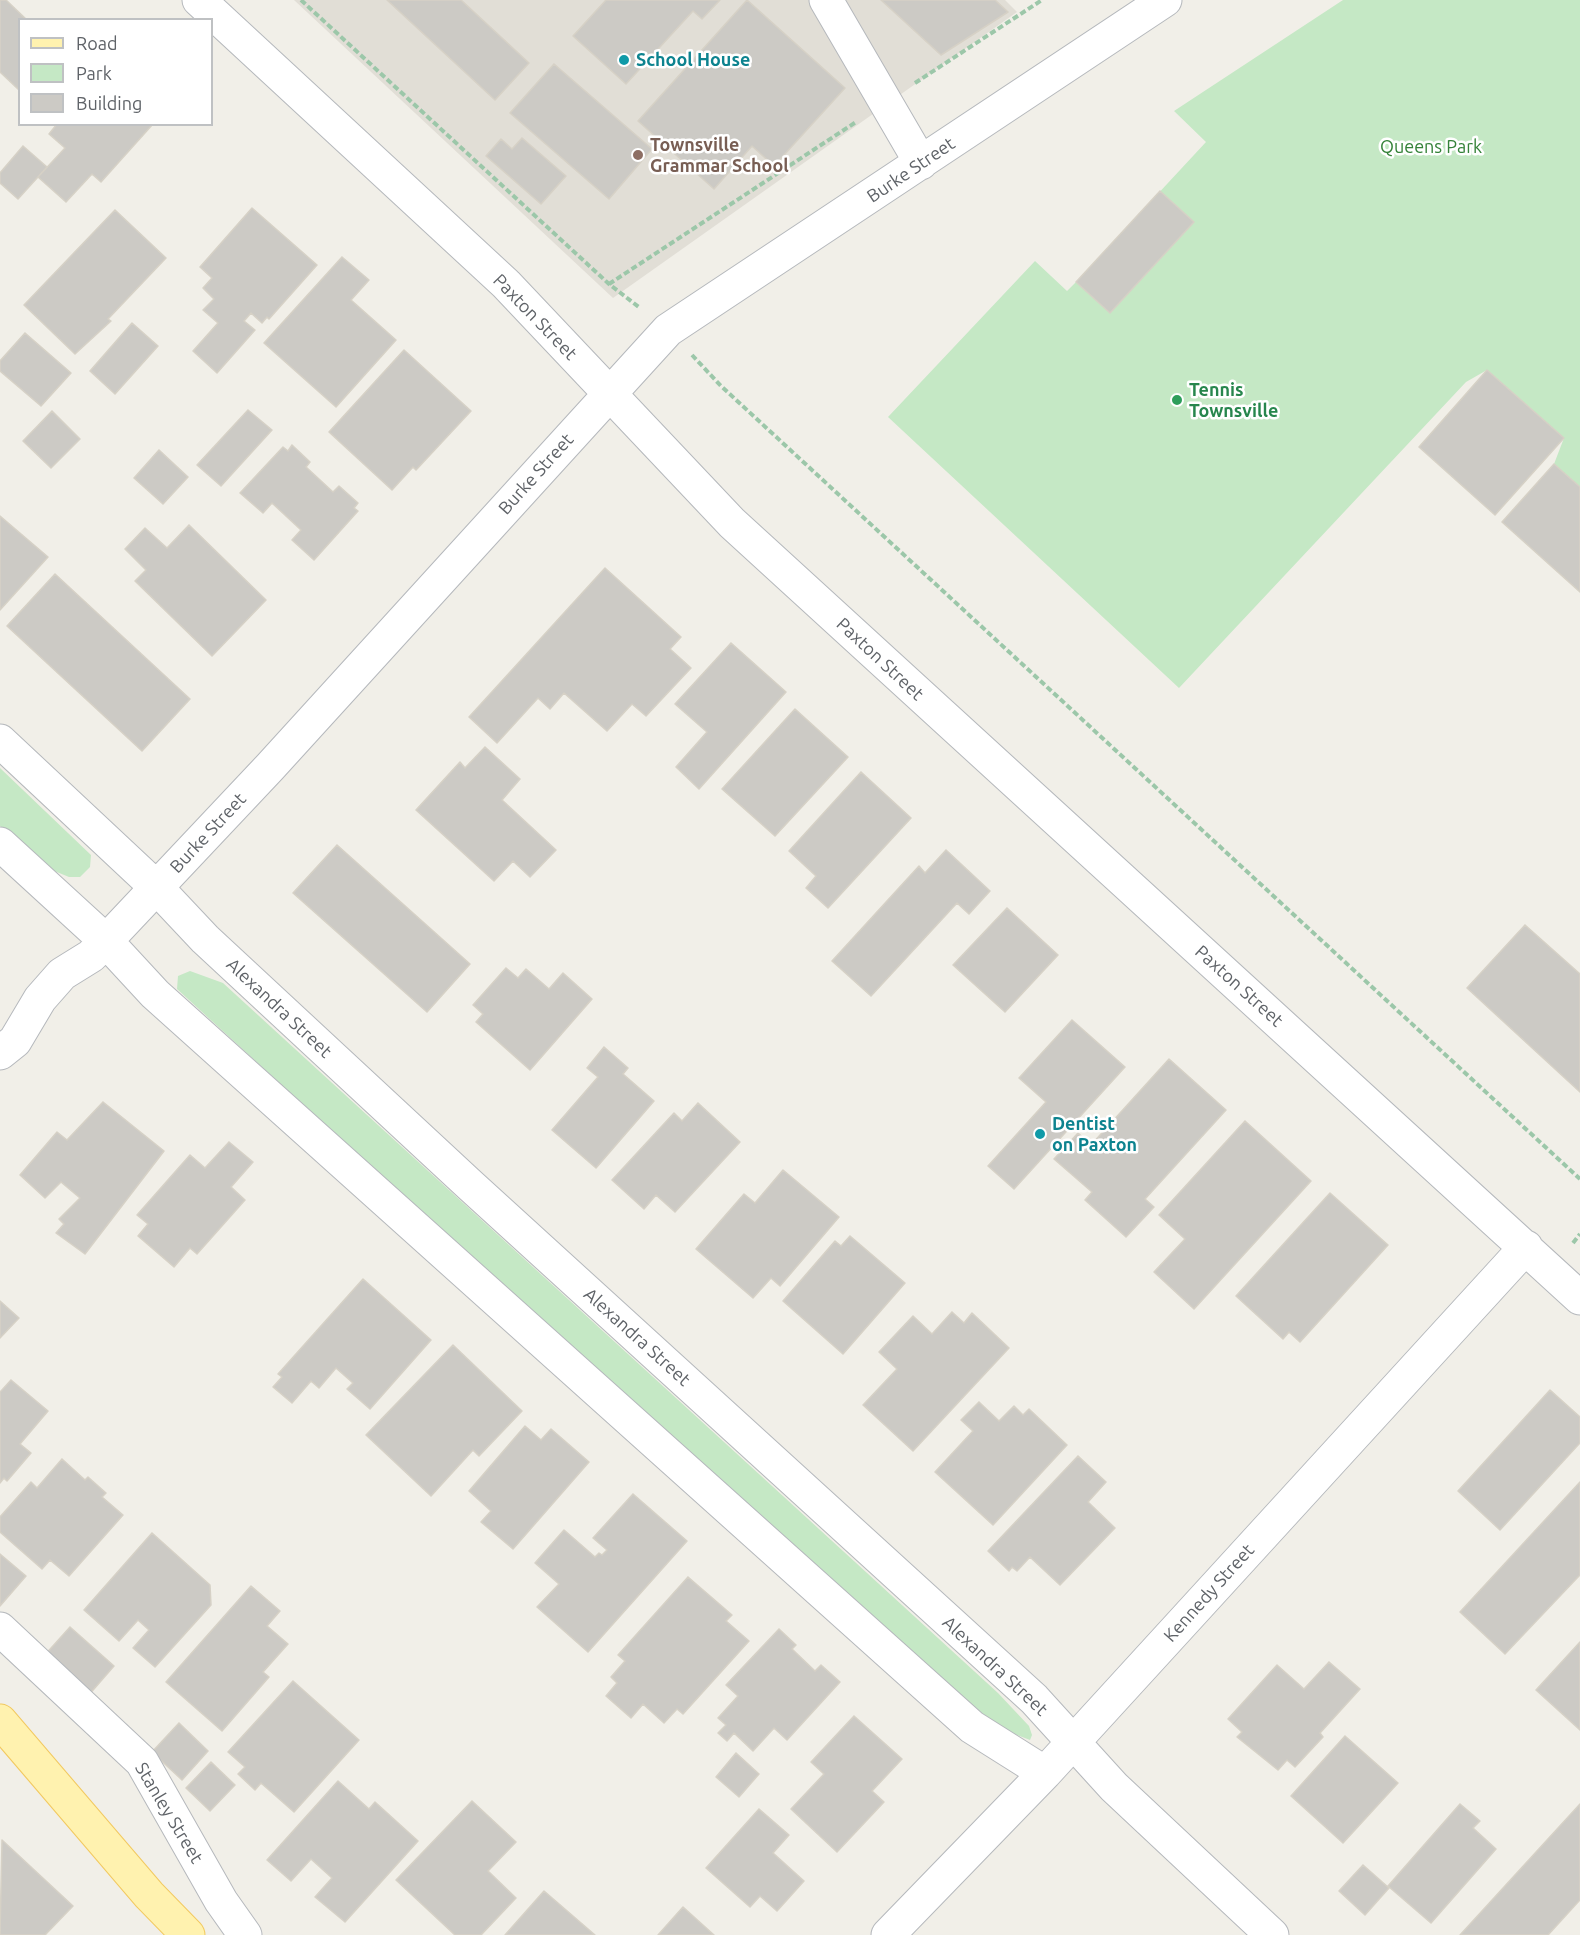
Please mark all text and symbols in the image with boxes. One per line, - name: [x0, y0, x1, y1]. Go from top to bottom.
- legend: [18, 18, 213, 126]
- text: Road: [76, 33, 118, 53]
- place label: School House: [636, 49, 750, 71]
- marker: School House: [617, 53, 631, 67]
- text: Park: [76, 63, 112, 83]
- text: Building: [76, 93, 142, 113]
- street label: Burke Street: [863, 133, 959, 207]
- place label: Townsville Grammar School: [650, 134, 789, 176]
- park label: Queens Park: [1380, 136, 1482, 158]
- marker: Townsville Grammar School: [631, 148, 645, 162]
- street label: Paxton Street: [489, 270, 581, 364]
- place label: Tennis Townsville: [1189, 379, 1278, 422]
- marker: Tennis Townsville: [1170, 393, 1184, 407]
- street label: Burke Street: [494, 429, 578, 519]
- street label: Paxton Street: [832, 613, 928, 705]
- street label: Burke Street: [165, 788, 251, 878]
- street label: Paxton Street: [1190, 941, 1288, 1031]
- street label: Alexandra Street: [222, 954, 336, 1062]
- place label: Dentist on Paxton: [1052, 1113, 1137, 1156]
- marker: Dentist on Paxton: [1033, 1127, 1047, 1141]
- street label: Alexandra Street: [579, 1284, 695, 1390]
- street label: Kennedy Street: [1159, 1539, 1259, 1647]
- street label: Alexandra Street: [938, 1612, 1052, 1720]
- street label: Stanley Street: [130, 1759, 208, 1867]

